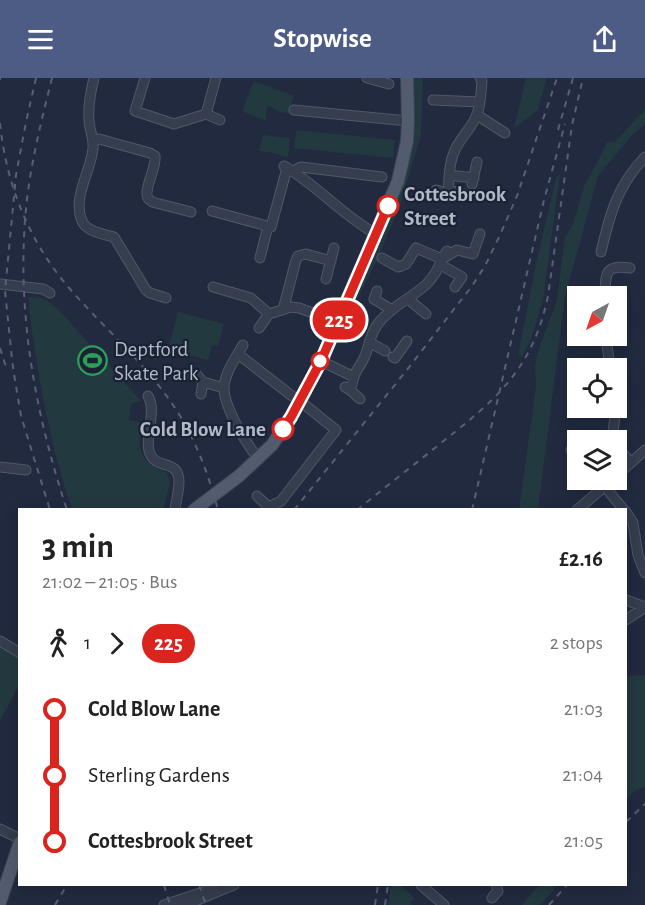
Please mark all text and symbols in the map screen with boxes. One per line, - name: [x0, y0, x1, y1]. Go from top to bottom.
- icon: menu: [24, 23, 57, 56]
- icon: share: [588, 23, 621, 56]
- text: Stopwise: [273, 25, 372, 52]
- place label: Cottesbrook Street: [404, 184, 507, 229]
- marker: Cottesbrook Street: [377, 195, 399, 217]
- north arrow: [567, 286, 627, 346]
- map controls: [567, 286, 627, 490]
- line badge: 225: [304, 300, 374, 340]
- text: 225: [325, 310, 353, 331]
- place label: Deptford Skate Park: [114, 339, 199, 384]
- sports icon: Deptford Skate Park: [77, 345, 109, 377]
- unlabelled marker: [311, 352, 329, 370]
- button: locate: [567, 358, 627, 418]
- marker: Cold Blow Lane: [272, 418, 294, 440]
- place label: Cold Blow Lane: [140, 419, 266, 440]
- button: layers: [567, 430, 627, 490]
- text: 3 min: [42, 531, 114, 564]
- text: £2.16: [559, 548, 603, 570]
- text: 21:02 – 21:05 · Bus: [42, 572, 177, 592]
- icon: walk: [42, 627, 75, 660]
- icon: forward: [100, 627, 133, 660]
- text: 1: [84, 633, 91, 653]
- text: 225: [154, 633, 183, 654]
- text: 2 stops: [550, 633, 603, 653]
- text: Cold Blow Lane: [88, 698, 220, 720]
- text: 21:03: [564, 699, 603, 719]
- text: Sterling Gardens: [88, 764, 230, 786]
- text: 21:04: [562, 765, 603, 785]
- text: Cottesbrook Street: [88, 830, 253, 852]
- text: 21:05: [564, 831, 603, 851]

